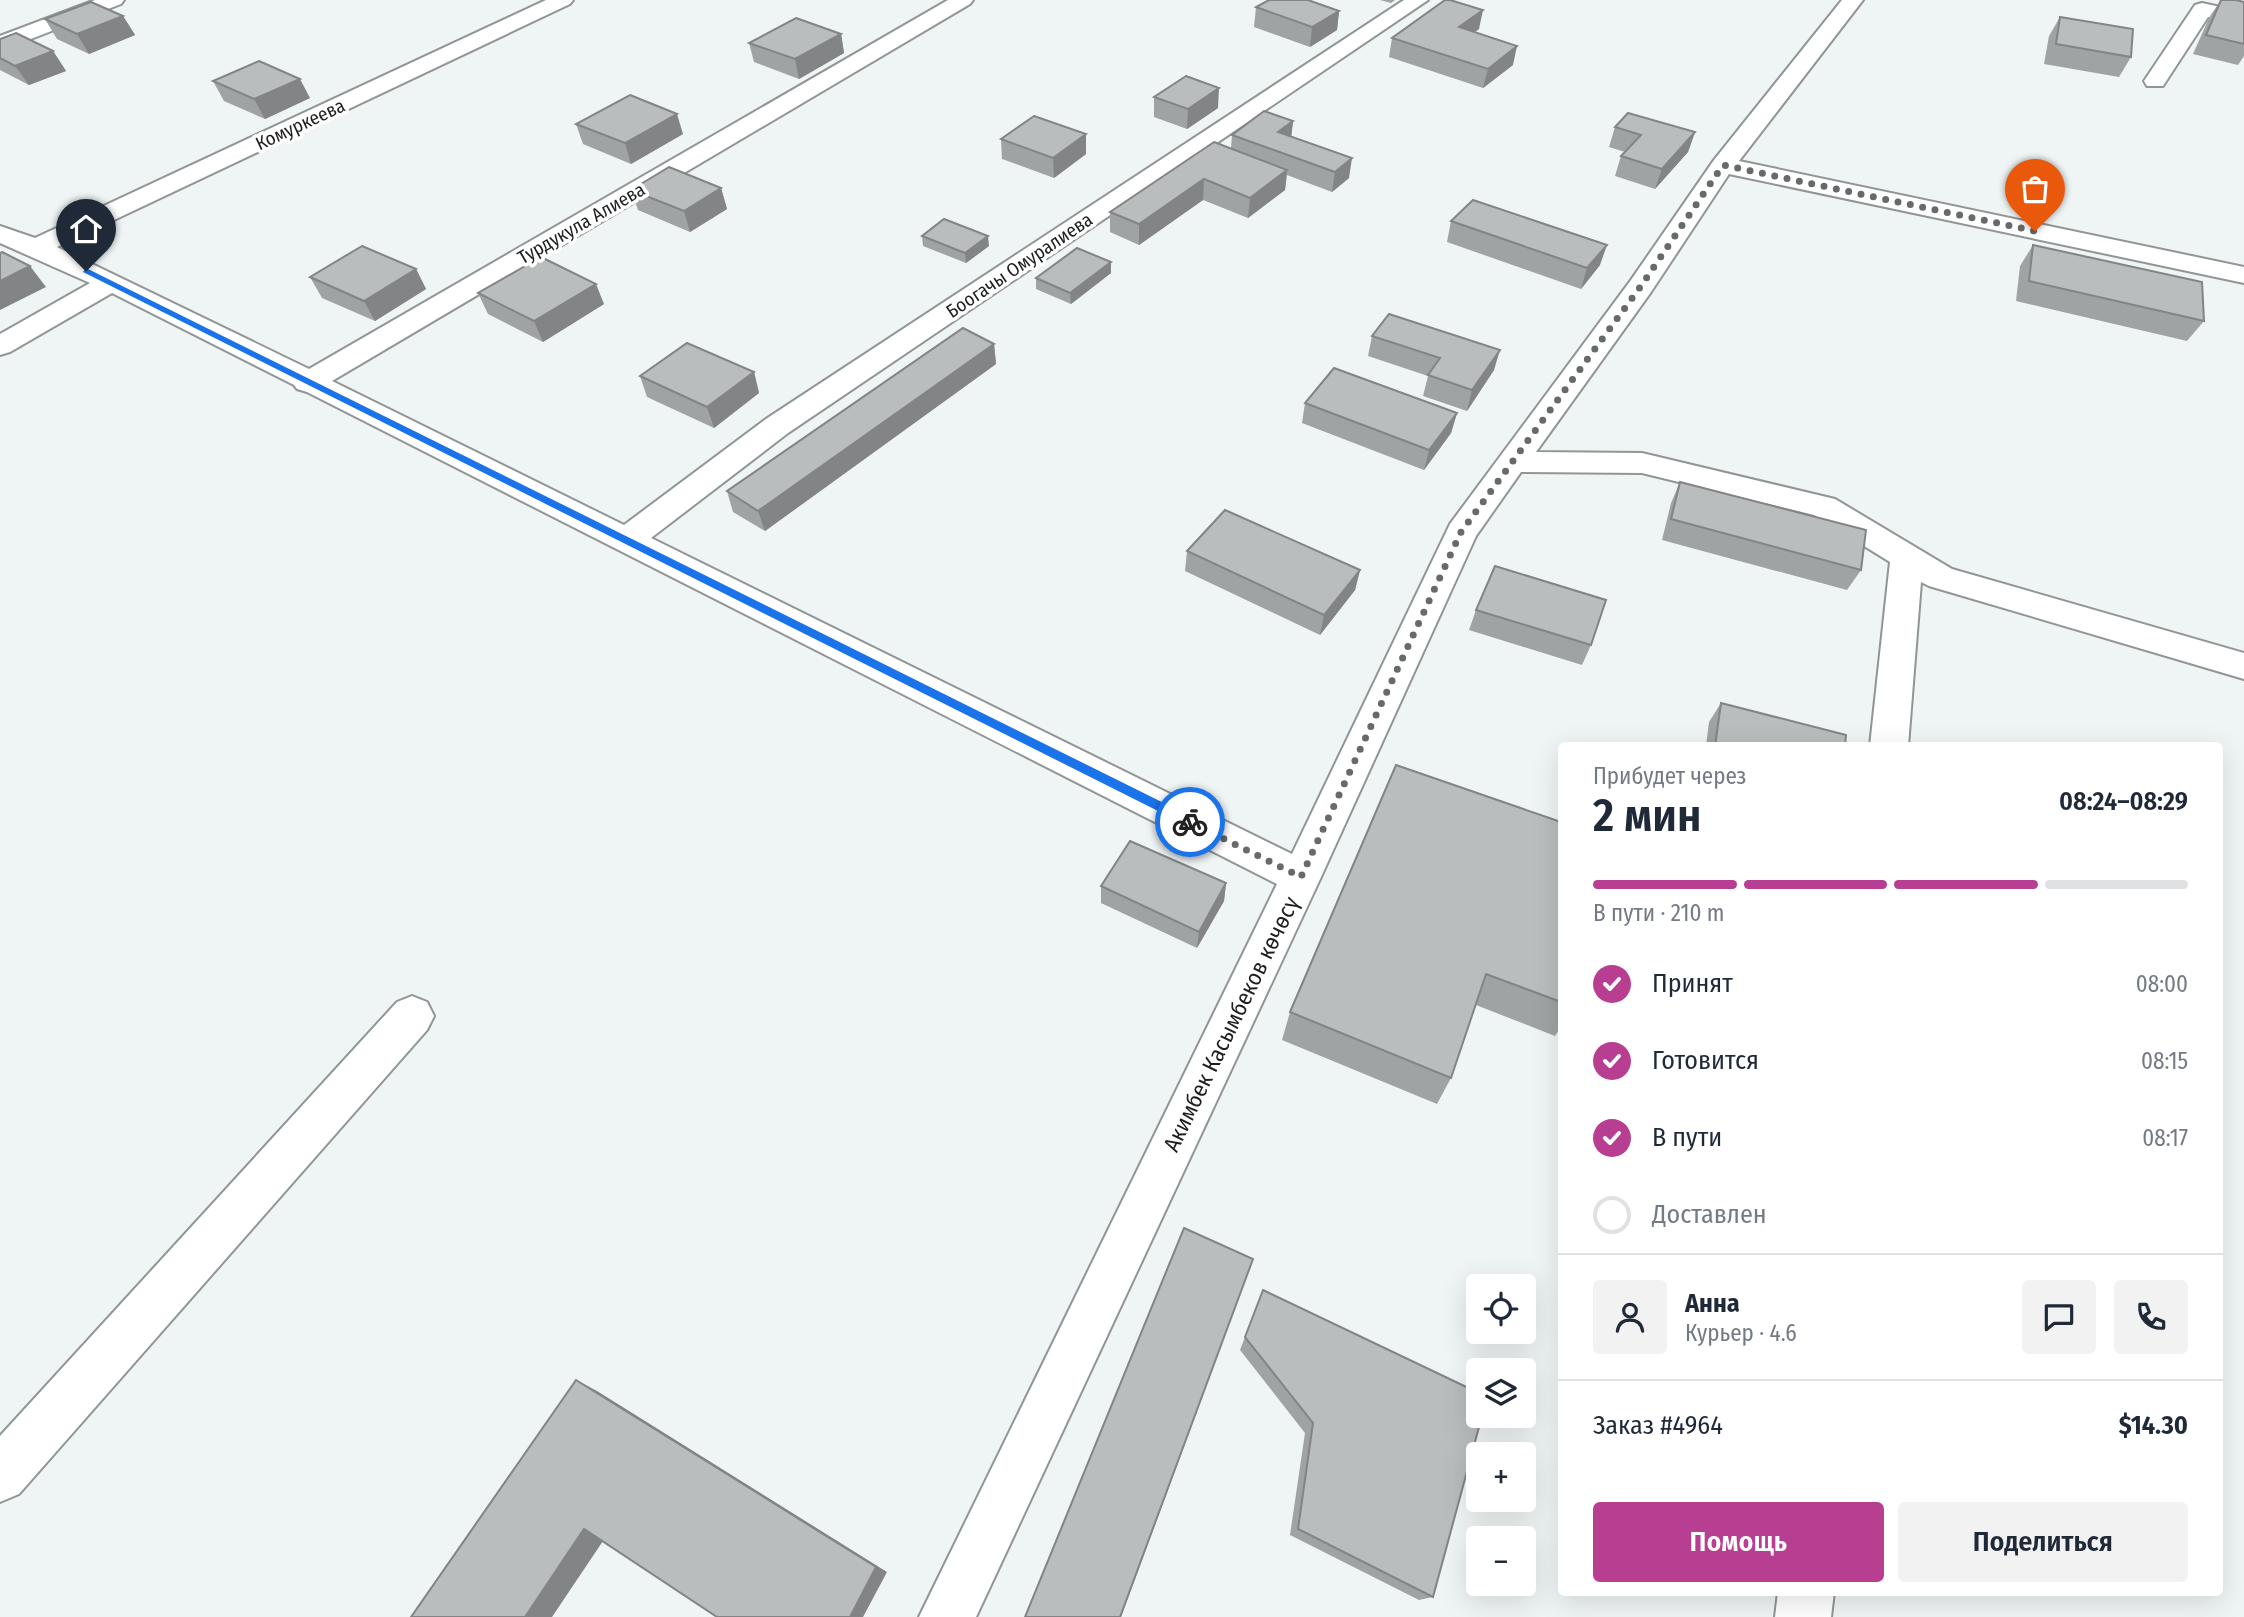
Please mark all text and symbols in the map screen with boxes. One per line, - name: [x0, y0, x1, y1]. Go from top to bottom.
- street label: Комуркеева: [252, 94, 349, 155]
- pin: [2005, 159, 2065, 231]
- icon: bag: [2016, 170, 2054, 208]
- street label: Турдукула Алиева: [513, 178, 649, 269]
- pin: [56, 199, 116, 271]
- street label: Боогачы Омуралиева: [942, 208, 1097, 323]
- icon: home: [67, 210, 105, 248]
- text: Прибудет через: [1593, 762, 1746, 790]
- text: 08:24–08:29: [2059, 786, 2188, 817]
- courier: [1155, 787, 1225, 857]
- text: 2 мин: [1593, 788, 1701, 843]
- icon: bike: [1171, 803, 1209, 841]
- street label: Акимбек Касымбеков көчөсү: [1157, 891, 1305, 1156]
- text: В пути · 210 m: [1593, 899, 1725, 927]
- icon: check: [1593, 965, 1631, 1003]
- text: Принят: [1652, 968, 1733, 999]
- text: 08:00: [2136, 970, 2188, 998]
- icon: check: [1593, 1042, 1631, 1080]
- text: Готовится: [1652, 1045, 1759, 1076]
- text: 08:15: [2141, 1047, 2188, 1075]
- icon: check: [1593, 1119, 1631, 1157]
- text: В пути: [1652, 1122, 1722, 1153]
- text: 08:17: [2142, 1124, 2188, 1152]
- text: Доставлен: [1652, 1199, 1767, 1230]
- map controls: [1466, 1274, 1536, 1596]
- button: locate: [1466, 1274, 1536, 1344]
- button: person: [1593, 1280, 1667, 1354]
- button: chat: [2022, 1280, 2096, 1354]
- button: phone: [2114, 1280, 2188, 1354]
- text: Анна: [1685, 1288, 1740, 1319]
- text: Курьер · 4.6: [1685, 1319, 1797, 1347]
- button: layers: [1466, 1358, 1536, 1428]
- text: Заказ #4964: [1593, 1410, 1723, 1441]
- text: $14.30: [2119, 1410, 2188, 1441]
- button: +: [1466, 1442, 1536, 1512]
- button: Помощь: [1593, 1502, 1884, 1582]
- button: Поделиться: [1898, 1502, 2188, 1582]
- button: −: [1466, 1526, 1536, 1596]

